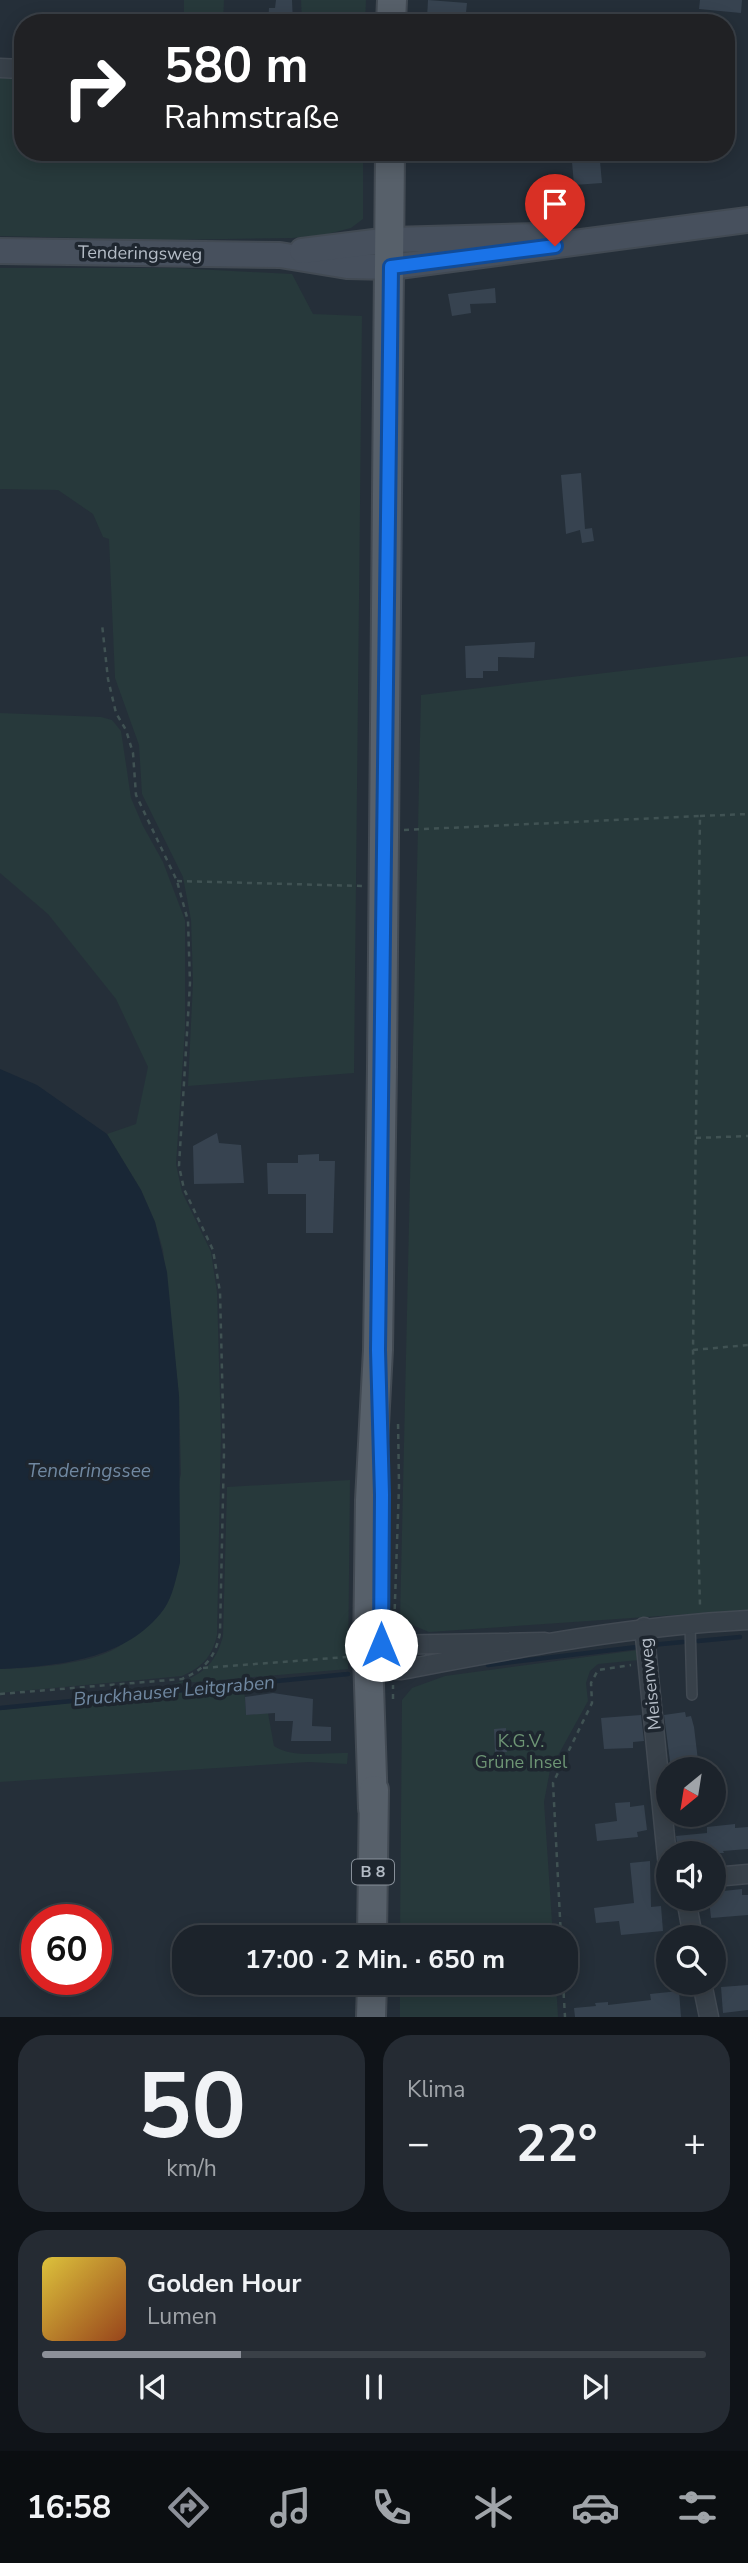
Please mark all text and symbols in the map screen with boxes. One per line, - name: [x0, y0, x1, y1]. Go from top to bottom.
- text: 580 m: [164, 32, 308, 99]
- icon: right: [49, 42, 140, 133]
- text: Rahmstraße: [164, 96, 339, 139]
- pin: [525, 174, 585, 246]
- icon: arrive: [536, 185, 574, 223]
- street label: Tenderingsweg: [78, 240, 202, 266]
- water label: Tenderingssee: [27, 1458, 151, 1484]
- position arrow: [344, 1608, 418, 1682]
- street label: Meisenweg: [633, 1637, 667, 1731]
- water label: Bruckhauser Leitgraben: [72, 1669, 276, 1713]
- park label: K.G.V. Grüne Insel: [475, 1729, 568, 1774]
- north arrow: [656, 1757, 726, 1827]
- map controls: [656, 1757, 726, 1995]
- button: sound: [656, 1841, 726, 1911]
- road number: B 8: [352, 1860, 394, 1884]
- speed limit sign: 60: [21, 1904, 112, 1995]
- button: search: [656, 1925, 726, 1995]
- text: 17:00 · 2 Min. · 650 m: [245, 1942, 505, 1977]
- text: 50: [137, 2045, 246, 2169]
- text: Klima: [407, 2074, 465, 2105]
- text: 22°: [515, 2108, 598, 2179]
- text: −: [407, 2118, 430, 2169]
- text: +: [683, 2118, 706, 2169]
- text: km/h: [166, 2153, 217, 2184]
- text: Golden Hour: [147, 2266, 302, 2301]
- text: Lumen: [147, 2301, 217, 2332]
- icon: previous: [134, 2368, 172, 2406]
- icon: pause: [355, 2368, 393, 2406]
- icon: next: [576, 2368, 614, 2406]
- icon: directions: [164, 2483, 213, 2532]
- icon: music: [266, 2483, 315, 2532]
- icon: phone: [367, 2483, 416, 2532]
- icon: climate: [469, 2483, 518, 2532]
- icon: car: [571, 2483, 620, 2532]
- icon: filters: [673, 2483, 722, 2532]
- text: 16:58: [26, 2486, 111, 2529]

